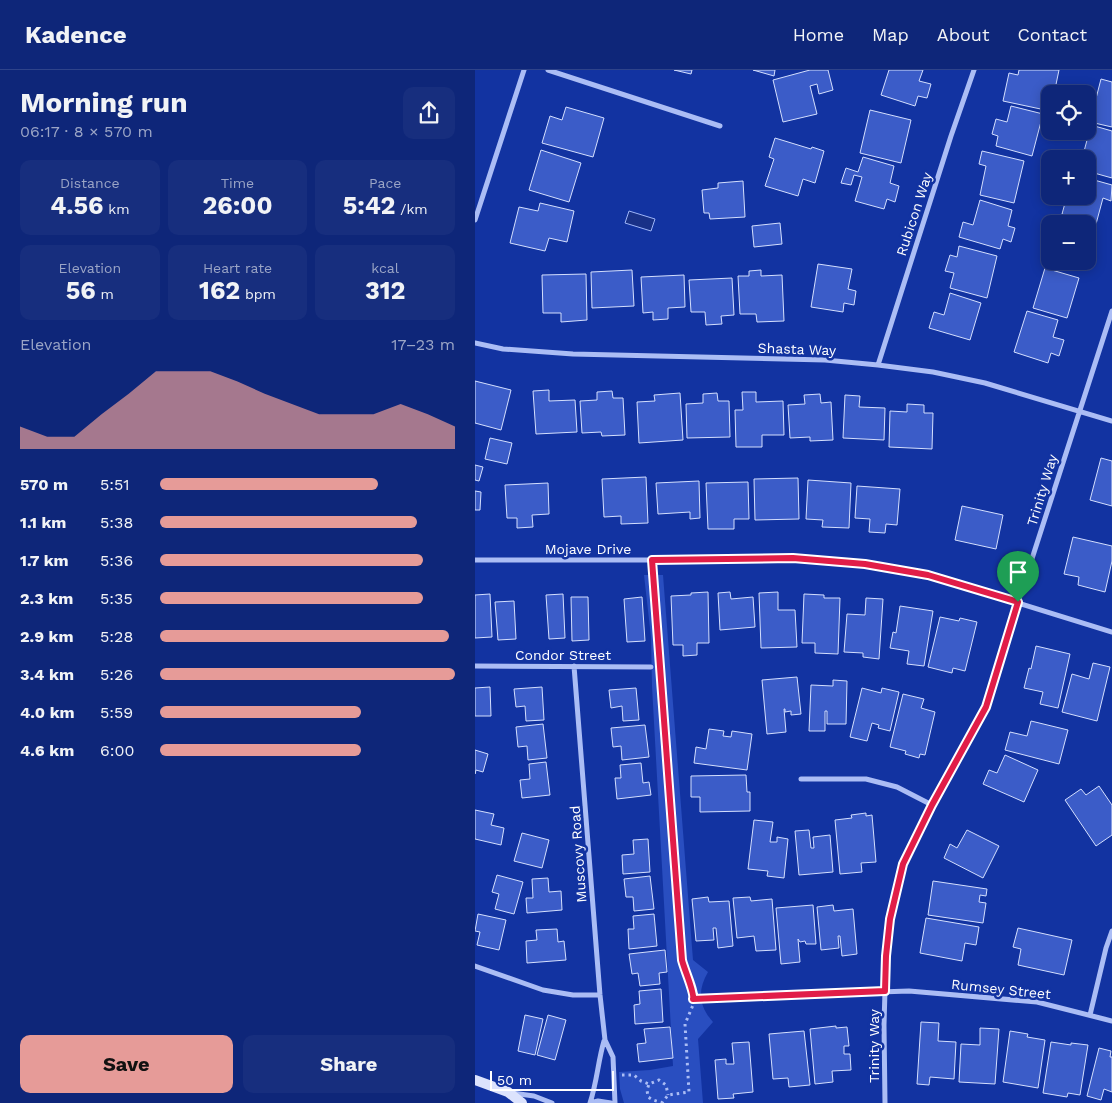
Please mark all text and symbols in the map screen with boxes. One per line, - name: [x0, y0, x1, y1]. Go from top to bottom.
- text: Kadence: [25, 21, 127, 49]
- text: Home: [793, 24, 844, 45]
- text: Map: [872, 24, 909, 45]
- text: About: [937, 24, 989, 45]
- text: Contact: [1017, 24, 1087, 45]
- map controls: [1041, 85, 1096, 270]
- button: locate: [1041, 85, 1096, 140]
- text: Morning run: [20, 86, 188, 119]
- button: share: [403, 87, 455, 139]
- text: 06:17 · 8 × 570 m: [20, 122, 153, 141]
- button: +: [1041, 150, 1096, 205]
- street label: Rubicon Way: [893, 169, 935, 258]
- text: Distance: [60, 175, 120, 191]
- text: Time: [221, 175, 254, 191]
- text: Pace: [369, 175, 401, 191]
- text: 4.56: [50, 191, 103, 220]
- text: 26:00: [202, 191, 273, 220]
- text: 5:42: [343, 191, 396, 220]
- text: km: [103, 201, 129, 217]
- text: /km: [396, 201, 428, 217]
- button: −: [1041, 215, 1096, 270]
- text: Elevation: [59, 260, 121, 276]
- text: Heart rate: [203, 260, 272, 276]
- text: kcal: [371, 260, 399, 276]
- text: 56: [66, 276, 96, 305]
- text: 162: [199, 276, 240, 305]
- text: 312: [365, 276, 405, 305]
- text: m: [96, 286, 114, 302]
- text: bpm: [240, 286, 276, 302]
- text: Elevation: [20, 335, 91, 354]
- text: 17–23 m: [391, 335, 455, 354]
- street label: Shasta Way: [758, 340, 837, 358]
- street label: Trinity Way: [1024, 451, 1061, 528]
- text: 570 m: [20, 475, 68, 494]
- text: 5:51: [100, 475, 130, 494]
- text: 1.1 km: [20, 513, 66, 532]
- text: 5:38: [100, 513, 133, 532]
- street label: Mojave Drive: [545, 541, 631, 557]
- text: 1.7 km: [20, 551, 69, 570]
- text: 5:36: [100, 551, 133, 570]
- pin: [997, 551, 1039, 602]
- icon: arrive: [1004, 558, 1032, 586]
- text: 2.3 km: [20, 589, 73, 608]
- text: 5:35: [100, 589, 133, 608]
- text: 2.9 km: [20, 627, 74, 646]
- text: 5:28: [100, 627, 133, 646]
- street label: Condor Street: [515, 647, 611, 663]
- text: 3.4 km: [20, 665, 74, 684]
- text: 5:26: [100, 665, 133, 684]
- text: 4.0 km: [20, 703, 75, 722]
- text: 5:59: [100, 703, 133, 722]
- text: 4.6 km: [20, 741, 74, 760]
- text: 6:00: [100, 741, 134, 760]
- street label: Muscovy Road: [567, 805, 589, 903]
- street label: Rumsey Street: [950, 976, 1052, 1002]
- street label: Trinity Way: [866, 1008, 882, 1083]
- button: Save: [20, 1035, 233, 1093]
- button: Share: [243, 1035, 455, 1093]
- scale bar: [490, 1068, 614, 1091]
- text: 50 m: [497, 1072, 532, 1088]

